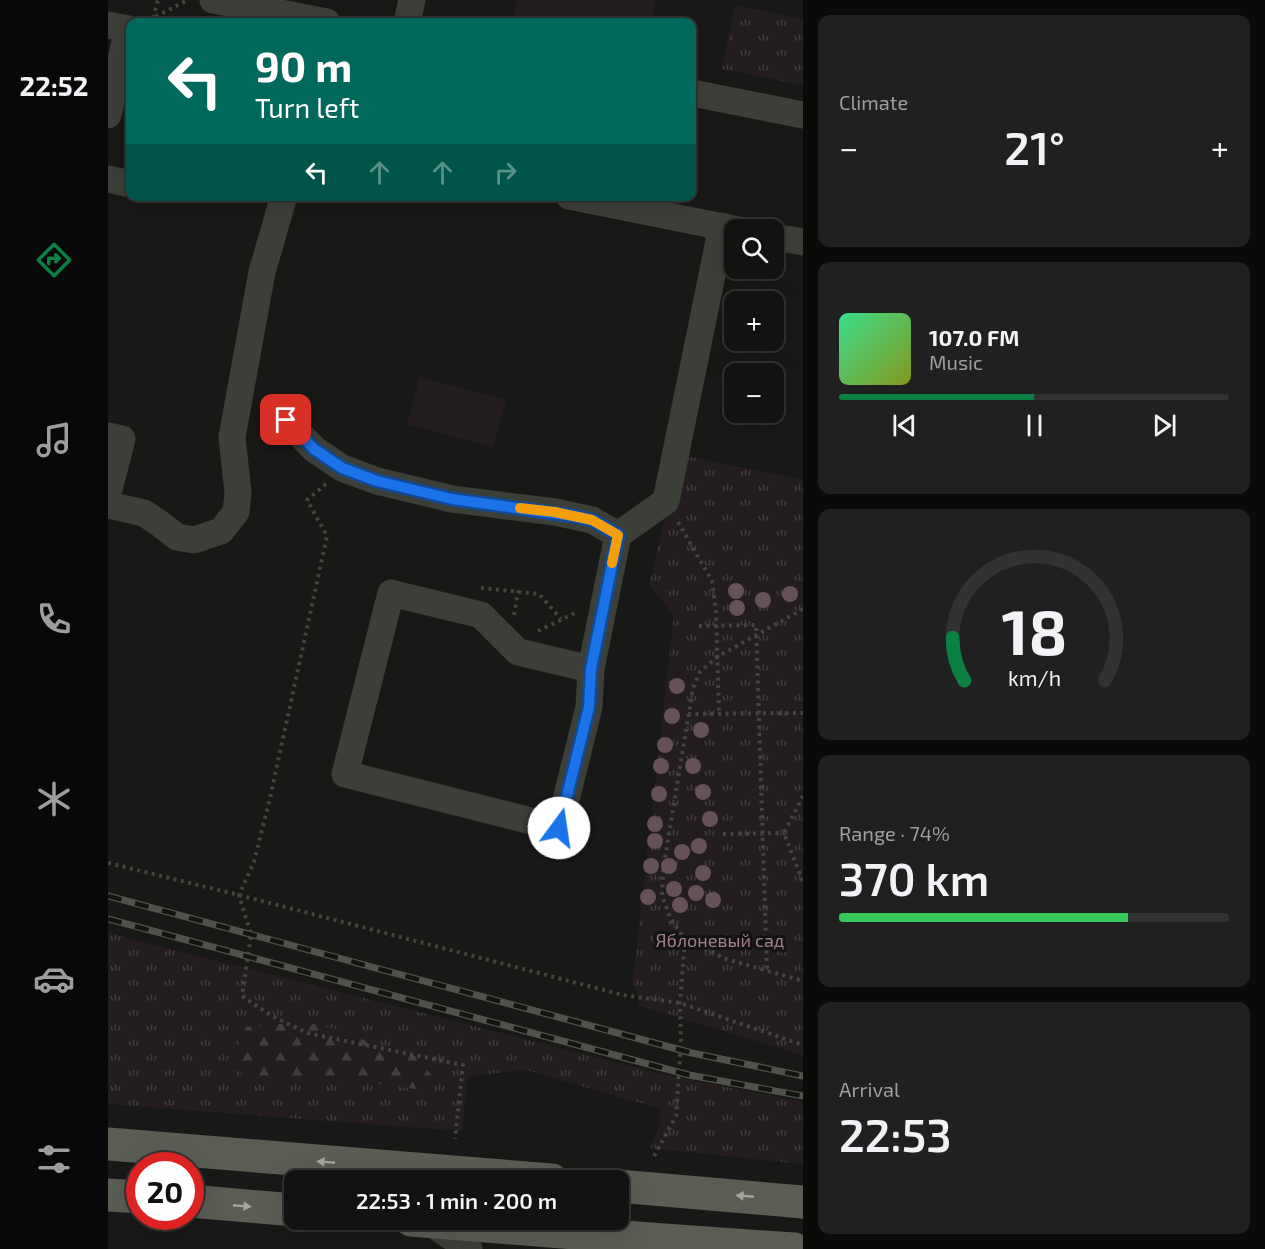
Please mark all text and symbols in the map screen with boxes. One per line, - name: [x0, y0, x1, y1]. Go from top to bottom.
- text: 90 m: [255, 40, 352, 90]
- icon: left: [156, 42, 234, 120]
- text: 22:52: [20, 69, 88, 101]
- text: Climate: [839, 90, 908, 114]
- text: Turn left: [255, 91, 359, 123]
- text: 21°: [1004, 120, 1065, 174]
- text: −: [839, 127, 858, 167]
- text: +: [1211, 127, 1229, 167]
- icon: left: [300, 156, 333, 189]
- icon: ahead: [363, 156, 396, 189]
- icon: ahead: [426, 156, 459, 189]
- icon: right: [489, 156, 522, 189]
- map controls: [724, 219, 784, 423]
- button: search: [724, 219, 784, 279]
- icon: directions: [33, 239, 75, 281]
- button: +: [724, 291, 784, 351]
- text: 107.0 FM: [929, 324, 1019, 350]
- text: Music: [929, 350, 983, 374]
- button: −: [724, 363, 784, 423]
- pin: [260, 394, 311, 445]
- icon: arrive: [269, 403, 302, 436]
- icon: previous: [888, 409, 921, 442]
- icon: pause: [1018, 409, 1051, 442]
- icon: next: [1148, 409, 1181, 442]
- icon: music: [33, 419, 75, 461]
- text: 18: [1001, 594, 1067, 669]
- icon: phone: [33, 598, 75, 640]
- text: km/h: [1007, 666, 1061, 691]
- icon: climate: [33, 778, 75, 820]
- position arrow: [527, 796, 591, 860]
- text: Range · 74%: [839, 821, 950, 845]
- text: 370 km: [839, 851, 989, 905]
- park label: Яблоневый сад: [656, 929, 784, 951]
- icon: car: [33, 958, 75, 1000]
- text: Arrival: [839, 1077, 900, 1101]
- text: 22:53: [839, 1107, 952, 1161]
- icon: filters: [33, 1138, 75, 1180]
- speed limit sign: 20: [126, 1152, 204, 1230]
- one-way arrow: [317, 1157, 336, 1167]
- text: 22:53 · 1 min · 200 m: [356, 1187, 557, 1213]
- one-way arrow: [735, 1192, 754, 1201]
- one-way arrow: [233, 1201, 252, 1211]

